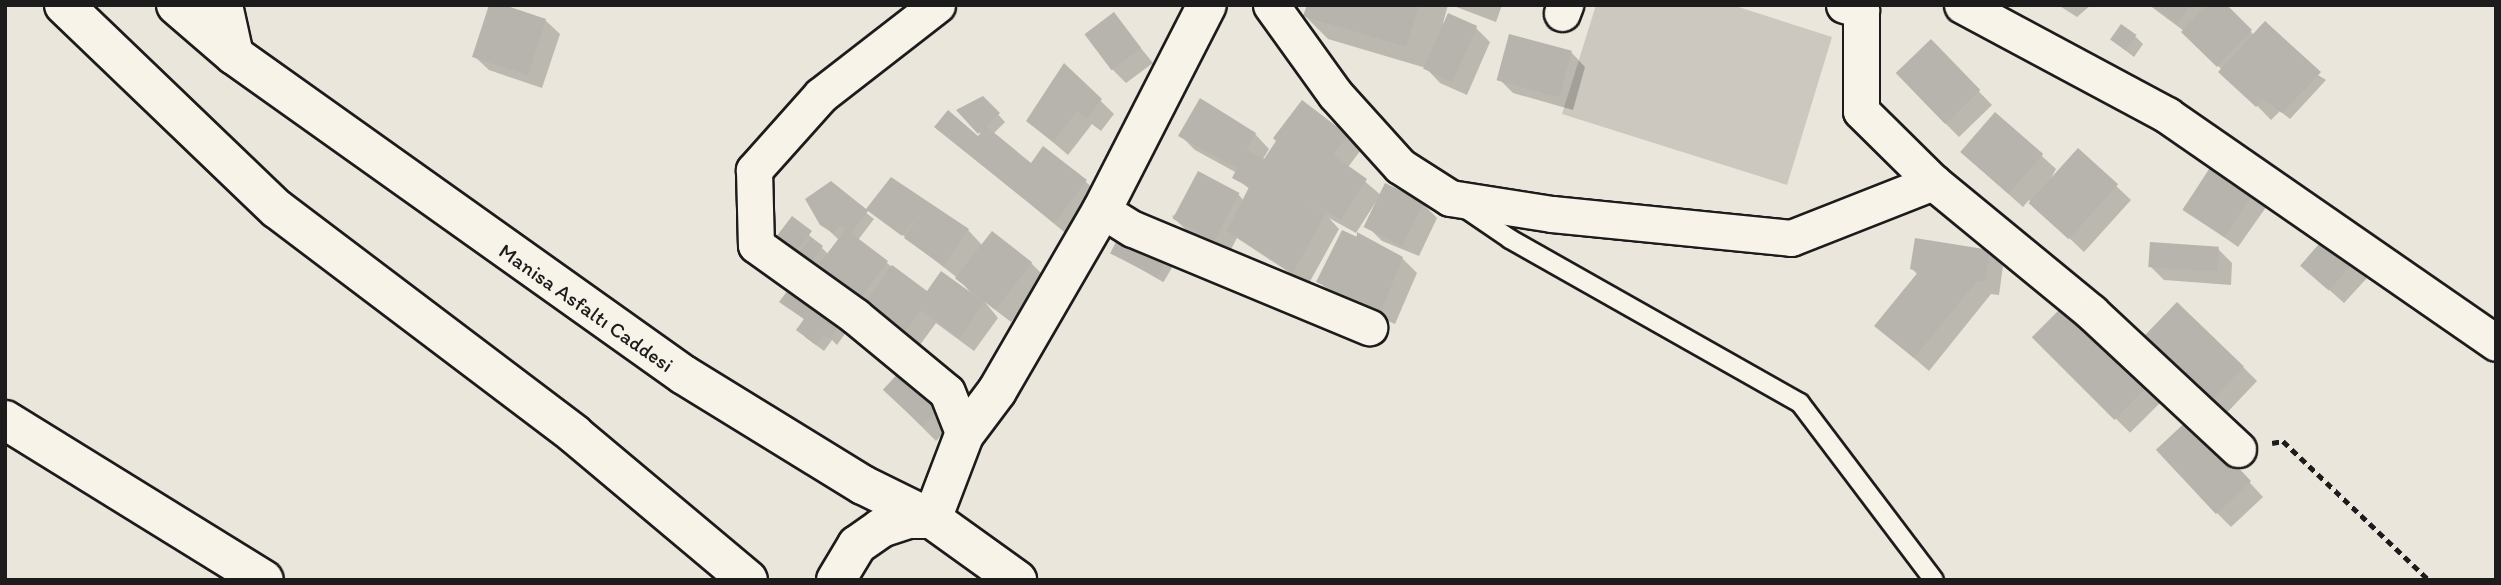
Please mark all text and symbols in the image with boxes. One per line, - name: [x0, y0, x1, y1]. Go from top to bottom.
- street label: Manisa Asfaltı Caddesi: [494, 238, 678, 378]

